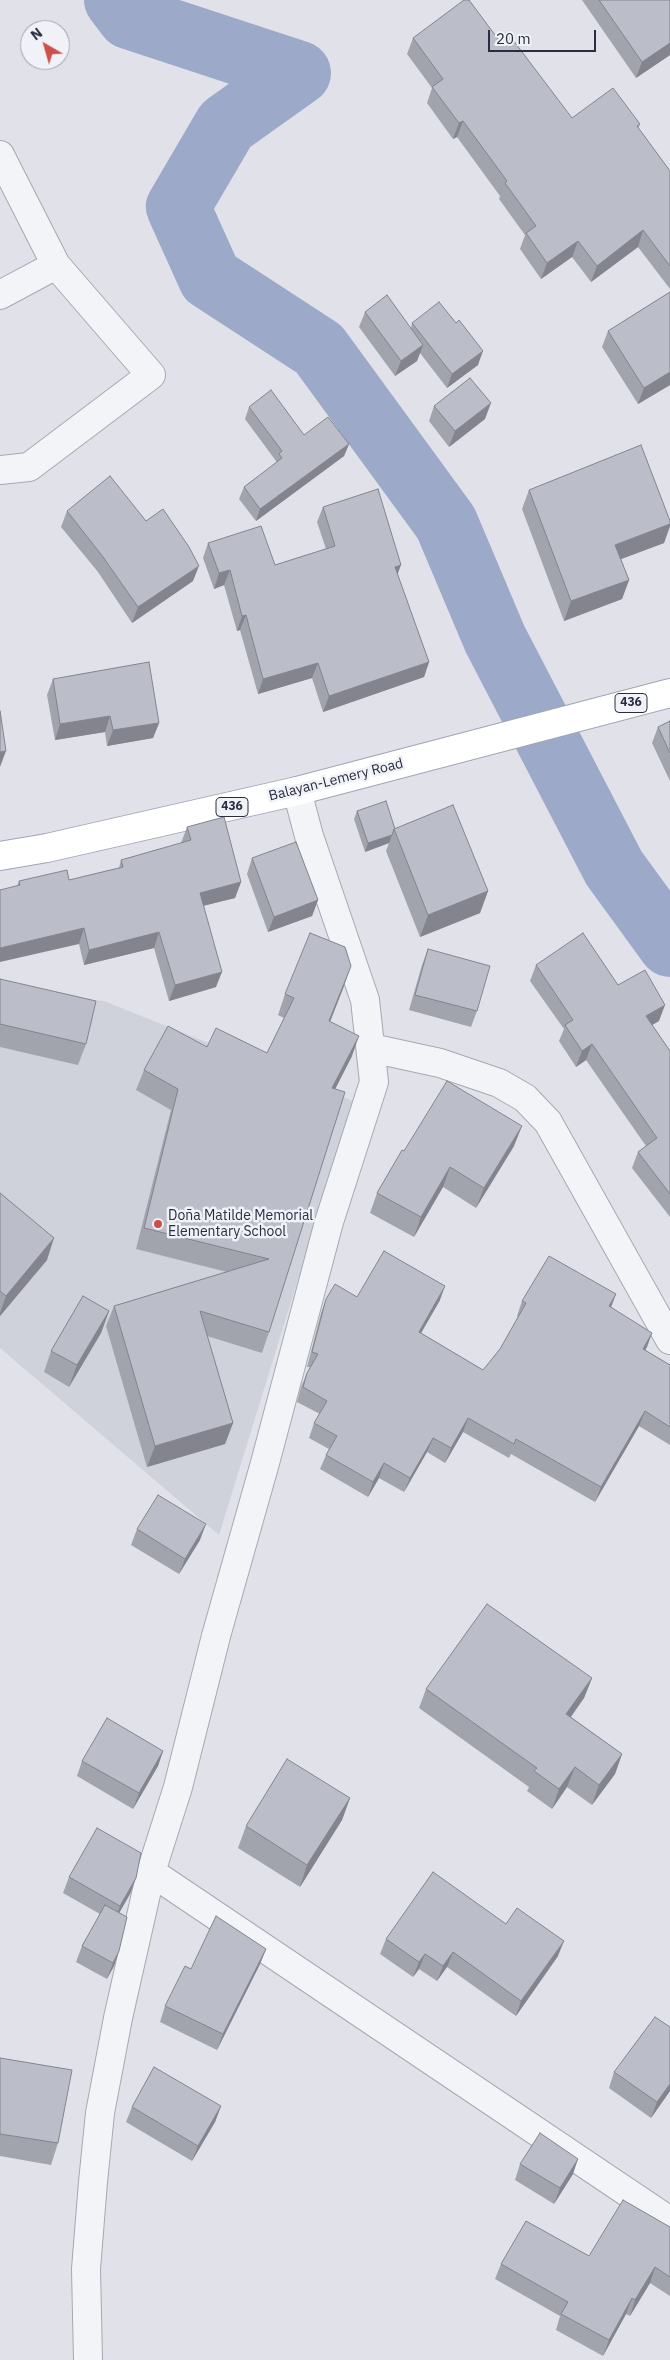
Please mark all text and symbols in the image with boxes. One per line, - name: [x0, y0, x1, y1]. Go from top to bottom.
- north arrow: [20, 20, 70, 70]
- scale bar: [490, 20, 598, 52]
- text: N: [27, 24, 46, 44]
- text: 20 m: [496, 29, 531, 48]
- road number: 436: [615, 694, 647, 712]
- street label: Balayan-Lemery Road: [267, 755, 405, 805]
- road number: 436: [216, 798, 248, 816]
- place label: Doña Matilde Memorial Elementary School: [168, 1208, 313, 1240]
- marker: Doña Matilde Memorial Elementary School: [152, 1218, 164, 1230]

